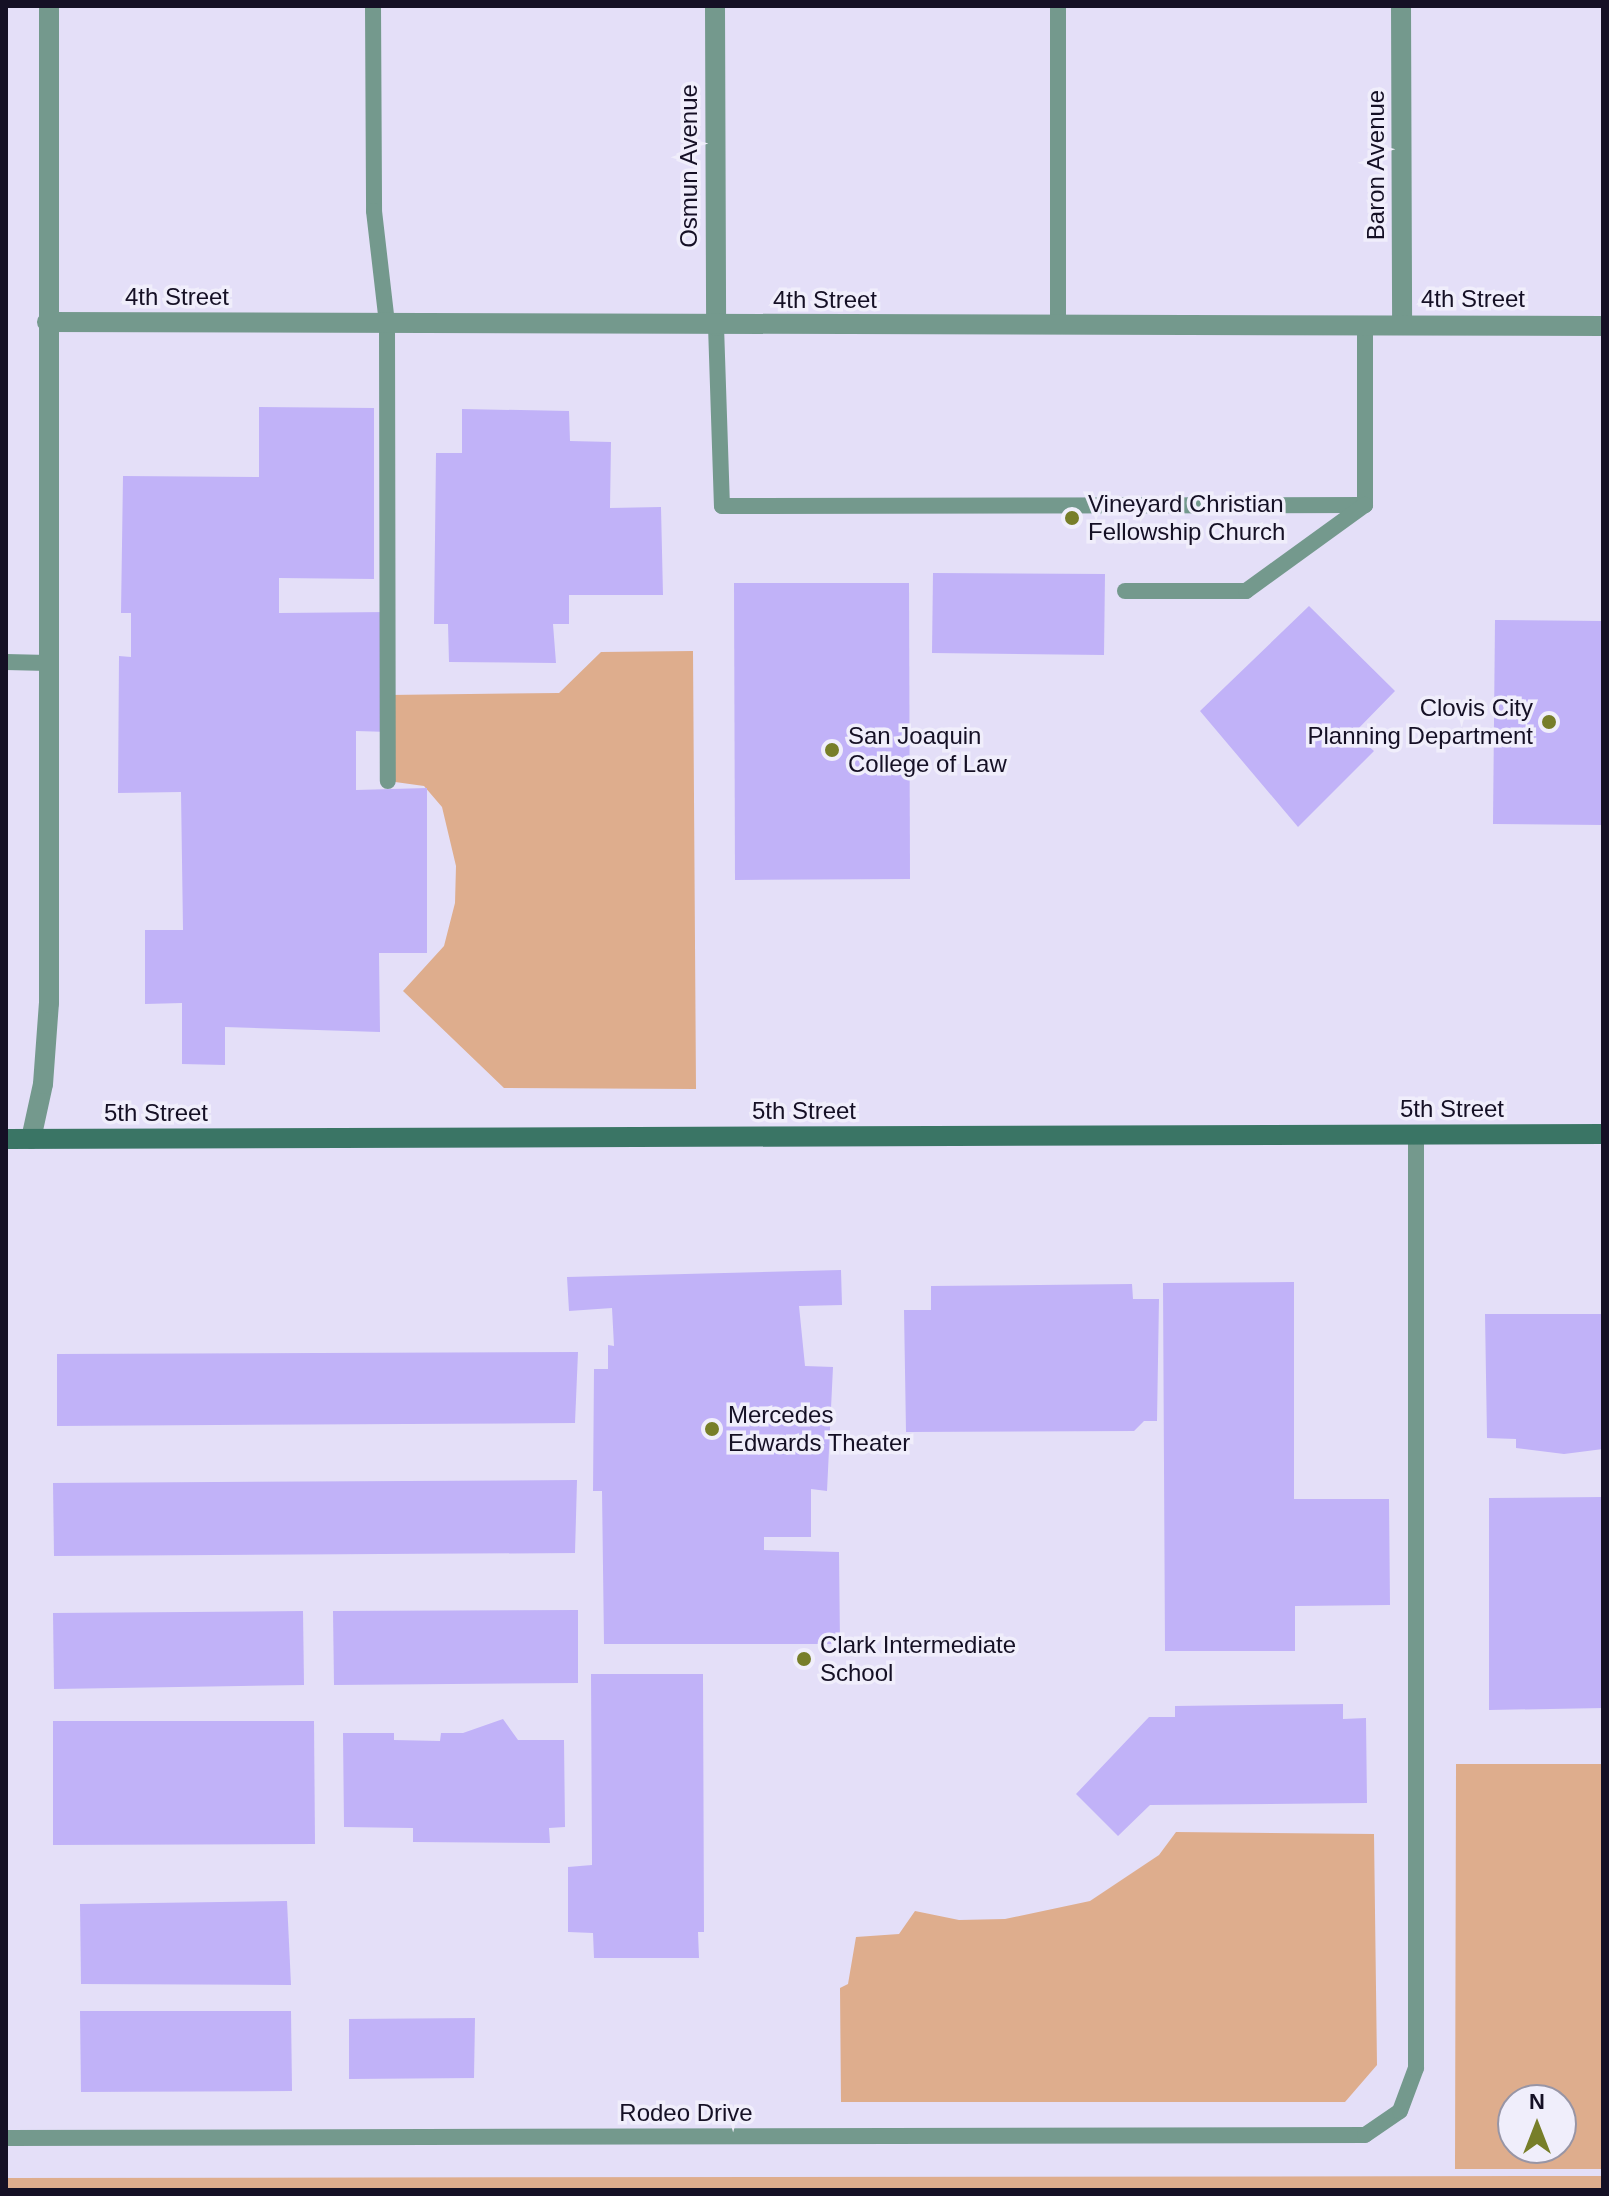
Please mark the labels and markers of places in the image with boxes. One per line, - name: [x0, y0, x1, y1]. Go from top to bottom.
- place label: Vineyard Christian Fellowship Church: [1088, 490, 1285, 546]
- marker: Vineyard Christian Fellowship Church: [1063, 509, 1081, 527]
- place label: Clovis City Planning Department: [1308, 694, 1533, 750]
- marker: Clovis City Planning Department: [1540, 713, 1558, 731]
- place label: San Joaquin College of Law: [848, 722, 1007, 778]
- marker: San Joaquin College of Law: [823, 741, 841, 759]
- place label: Mercedes Edwards Theater: [728, 1401, 911, 1457]
- marker: Mercedes Edwards Theater: [703, 1420, 721, 1438]
- place label: Clark Intermediate School: [820, 1631, 1016, 1687]
- marker: Clark Intermediate School: [795, 1650, 813, 1668]

